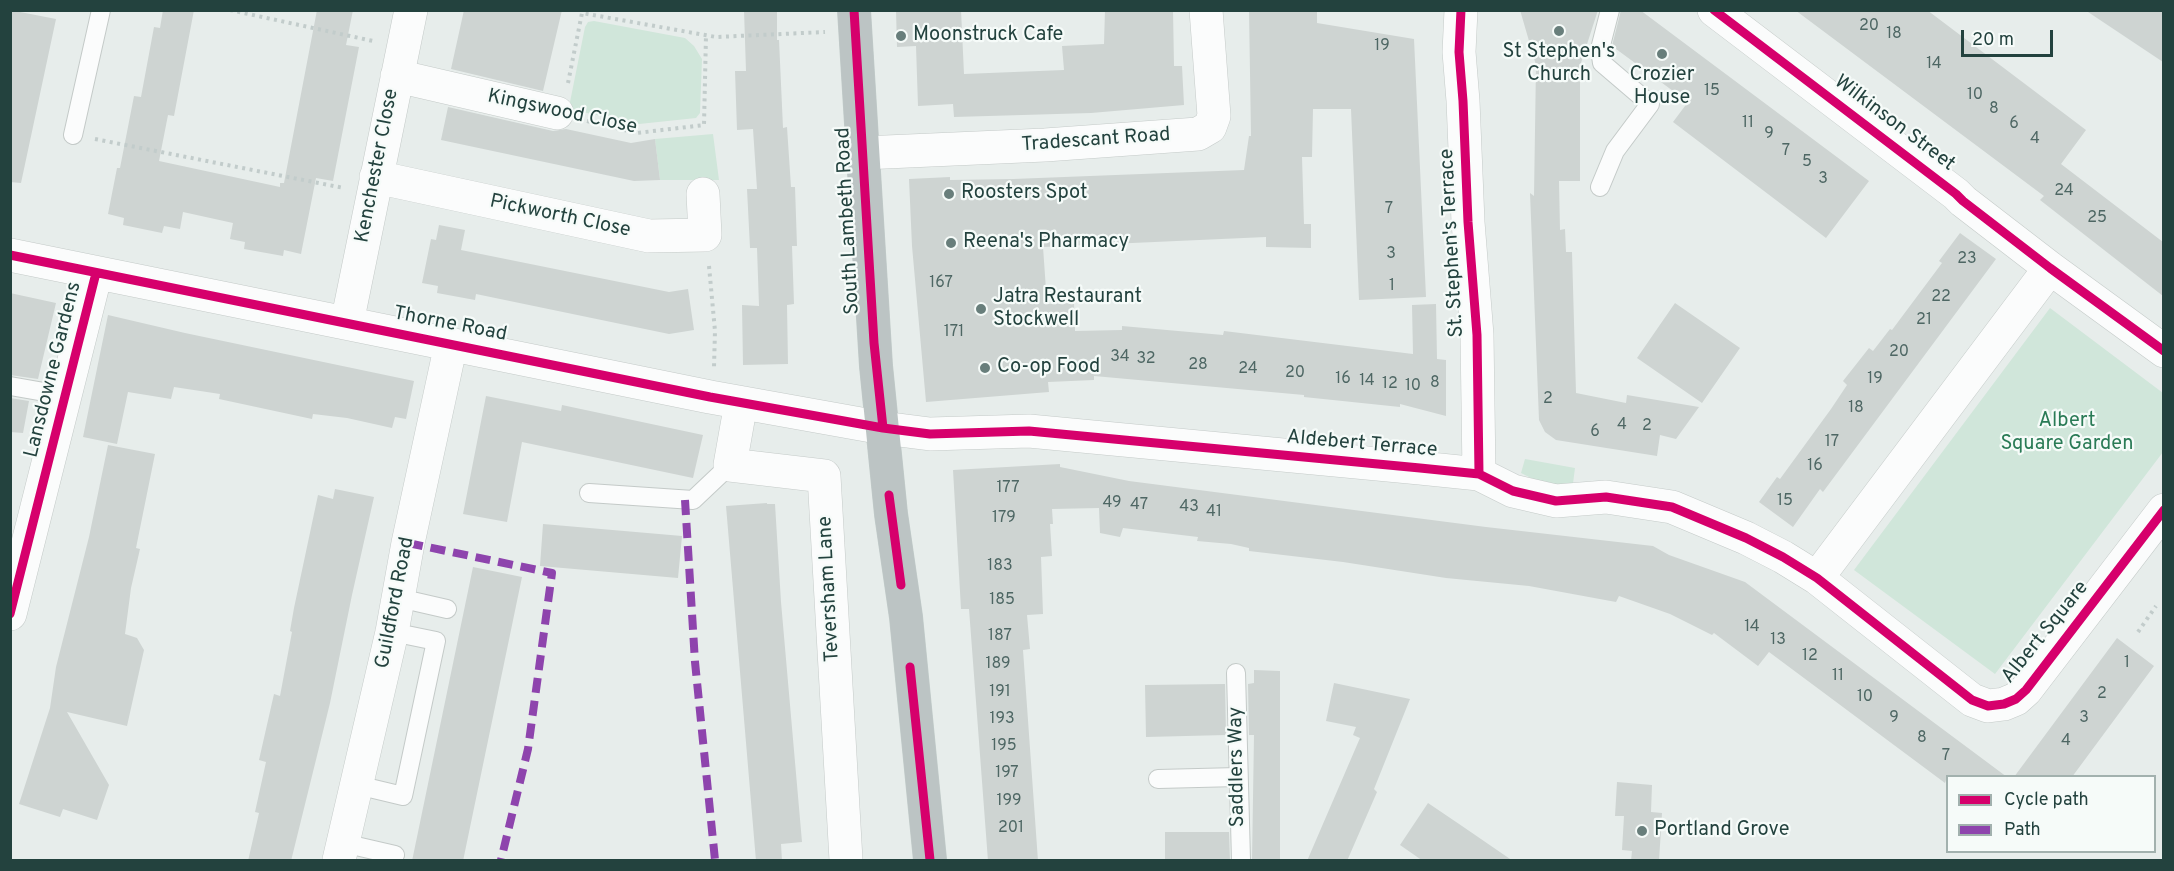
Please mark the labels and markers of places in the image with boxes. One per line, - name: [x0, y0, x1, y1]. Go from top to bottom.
- place label: Moonstruck Cafe: [913, 24, 1063, 48]
- marker: St Stephen's Church: [1552, 24, 1566, 38]
- marker: Moonstruck Cafe: [894, 29, 908, 43]
- place label: St Stephen's Church: [1503, 41, 1615, 88]
- marker: Crozier House: [1655, 47, 1669, 61]
- place label: Crozier House: [1629, 64, 1695, 111]
- place label: Roosters Spot: [961, 182, 1088, 206]
- marker: Roosters Spot: [942, 187, 956, 201]
- place label: Reena's Pharmacy: [963, 231, 1129, 255]
- marker: Reena's Pharmacy: [944, 236, 958, 250]
- place label: Jatra Restaurant Stockwell: [993, 286, 1142, 333]
- marker: Jatra Restaurant Stockwell: [974, 302, 988, 316]
- place label: Co-op Food: [997, 356, 1100, 380]
- marker: Co-op Food: [978, 361, 992, 375]
- place label: Portland Grove: [1654, 819, 1789, 843]
- marker: Portland Grove: [1635, 824, 1649, 838]

